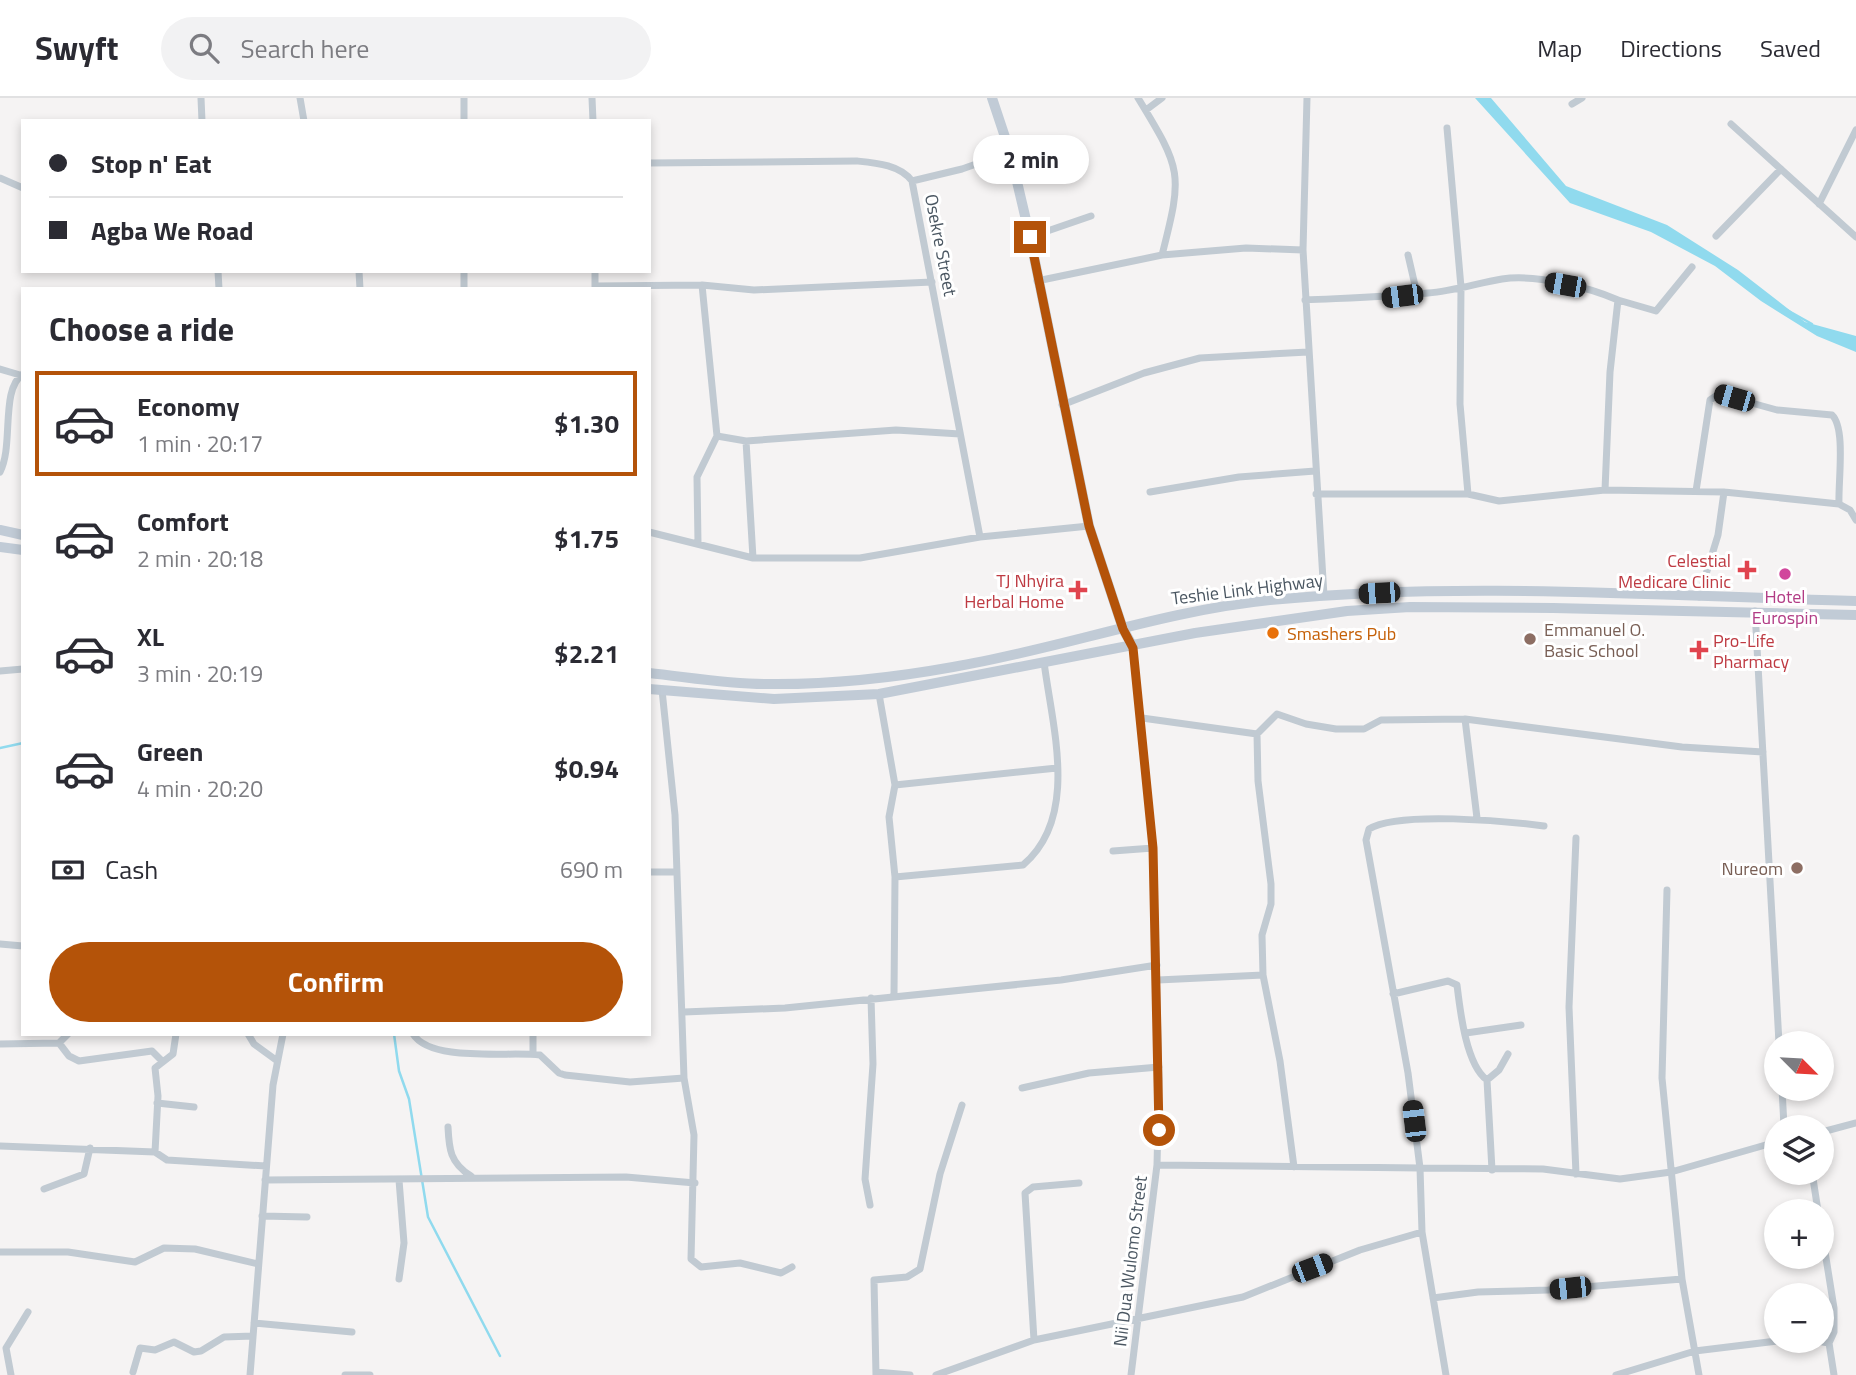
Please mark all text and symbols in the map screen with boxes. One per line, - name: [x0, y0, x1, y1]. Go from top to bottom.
- search box: [161, 17, 651, 80]
- text: Swyft: [35, 23, 119, 73]
- icon: search: [185, 29, 223, 67]
- text: Search here: [241, 29, 369, 68]
- text: Map: [1537, 30, 1582, 66]
- text: Directions: [1620, 30, 1722, 66]
- text: Saved: [1760, 30, 1821, 66]
- callout: 2 min: [972, 136, 1088, 184]
- text: 2 min: [1003, 142, 1059, 177]
- text: Stop n' Eat: [91, 144, 211, 183]
- street label: Osekre Street: [918, 192, 964, 299]
- text: Agba We Road: [91, 211, 253, 250]
- route end: [1014, 221, 1046, 253]
- car: [1543, 271, 1588, 299]
- car: [1380, 283, 1425, 309]
- text: Choose a ride: [49, 305, 234, 353]
- car: [1711, 382, 1758, 414]
- text: Economy: [137, 387, 239, 426]
- icon: car: [53, 392, 116, 455]
- text: $1.30: [554, 404, 619, 443]
- text: 1 min · 20:17: [137, 426, 263, 461]
- text: Comfort: [137, 502, 229, 541]
- icon: car: [53, 507, 116, 570]
- text: $1.75: [554, 519, 619, 558]
- text: 2 min · 20:18: [137, 541, 263, 576]
- place label: Celestial Medicare Clinic: [1618, 547, 1731, 595]
- marker: Celestial Medicare Clinic: [1737, 560, 1757, 580]
- street label: Teshie Link Highway: [1169, 566, 1325, 612]
- marker: Hotel Eurospin: [1777, 566, 1793, 582]
- place label: TJ Nhyira Herbal Home: [964, 567, 1064, 615]
- car: [1358, 581, 1401, 605]
- marker: TJ Nhyira Herbal Home: [1070, 582, 1086, 598]
- place label: Hotel Eurospin: [1752, 583, 1818, 631]
- place label: Emmanuel O. Basic School: [1544, 616, 1645, 664]
- text: XL: [137, 617, 164, 656]
- place label: Smashers Pub: [1287, 620, 1396, 647]
- icon: car: [53, 622, 116, 685]
- marker: Smashers Pub: [1265, 625, 1281, 641]
- place label: Pro-Life Pharmacy: [1713, 627, 1789, 675]
- marker: Emmanuel O. Basic School: [1522, 631, 1538, 647]
- text: $2.21: [554, 634, 619, 673]
- marker: Pro-Life Pharmacy: [1691, 642, 1707, 658]
- text: 3 min · 20:19: [137, 656, 263, 691]
- text: Green: [137, 732, 203, 771]
- icon: car: [53, 737, 116, 800]
- text: $0.94: [554, 749, 619, 788]
- text: 4 min · 20:20: [137, 771, 263, 806]
- text: Cash: [105, 850, 158, 889]
- icon: cash: [49, 851, 87, 889]
- text: 690 m: [560, 852, 623, 887]
- place label: Nureom: [1722, 855, 1783, 882]
- marker: Nureom: [1789, 860, 1805, 876]
- button: Confirm: [49, 942, 623, 1022]
- north arrow: [1764, 1031, 1834, 1101]
- map controls: [1764, 1031, 1834, 1353]
- car: [1402, 1099, 1427, 1143]
- route start: [1143, 1114, 1175, 1146]
- button: layers: [1764, 1115, 1834, 1185]
- street label: Nii Dua Wulomo Street: [1106, 1173, 1154, 1348]
- button: +: [1764, 1199, 1834, 1269]
- car: [1289, 1251, 1336, 1285]
- car: [1549, 1275, 1592, 1301]
- button: −: [1764, 1283, 1834, 1353]

